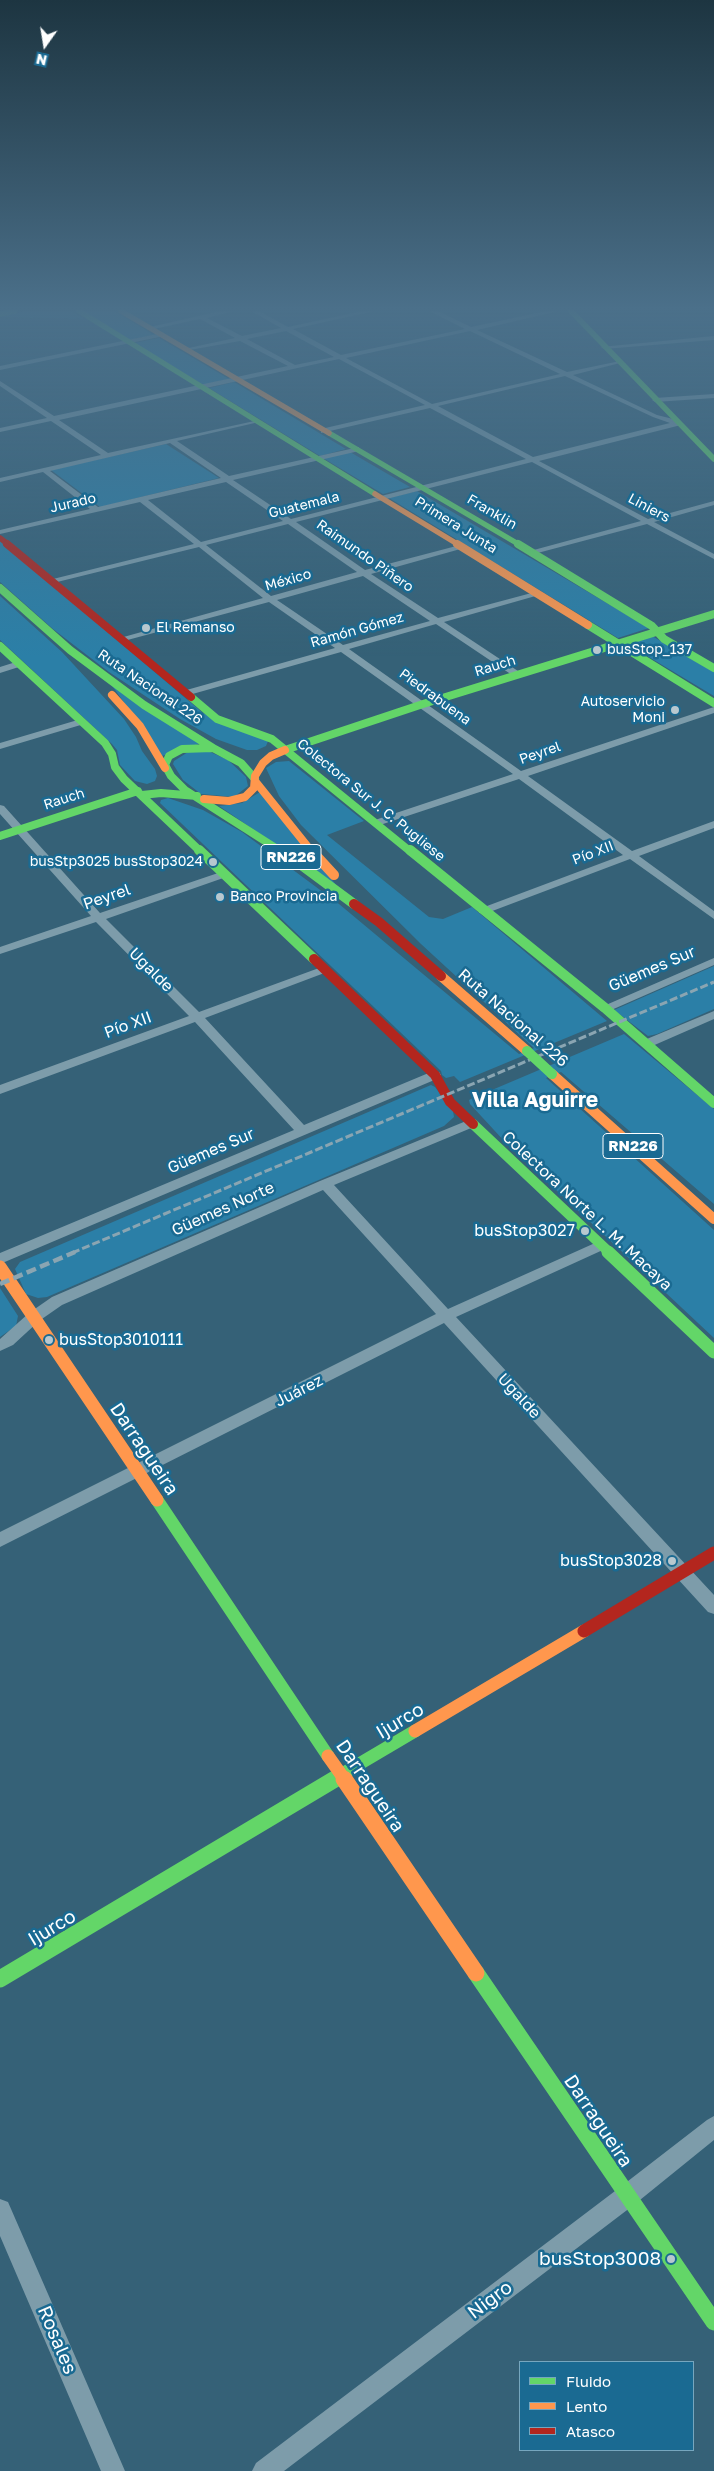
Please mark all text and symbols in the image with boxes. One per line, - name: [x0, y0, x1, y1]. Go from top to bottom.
- north arrow: [20, 20, 70, 70]
- text: N: [34, 51, 49, 70]
- street label: Guatemala: [267, 488, 341, 522]
- street label: Jurado: [48, 490, 98, 516]
- street label: Liniers: [625, 490, 673, 526]
- street label: Franklin: [464, 491, 520, 533]
- street label: Primera Junta: [412, 493, 500, 557]
- street label: Raimundo Piñero: [313, 516, 417, 596]
- street label: México: [263, 565, 313, 595]
- street label: Ramón Gómez: [308, 609, 406, 651]
- place label: El Remanso: [156, 620, 235, 636]
- marker: El Remanso: [140, 622, 152, 634]
- place label: busStop_137: [607, 642, 692, 658]
- marker: busStop_137: [591, 644, 603, 656]
- street label: Ruta Nacional 226: [95, 646, 205, 728]
- street label: Rauch: [472, 652, 518, 680]
- street label: Piedrabuena: [396, 665, 474, 729]
- place label: Autoservicio Moni: [581, 694, 665, 726]
- marker: Autoservicio Moni: [669, 704, 681, 716]
- street label: Colectora Sur J. C. Pugliese: [294, 735, 448, 865]
- street label: Peyrel: [517, 738, 563, 768]
- street label: Rauch: [41, 785, 87, 813]
- street label: Pío XII: [570, 837, 616, 869]
- road number: RN226: [261, 844, 321, 870]
- place label: busStp3025 busStop3024: [30, 854, 203, 870]
- marker: busStp3025 busStop3024: [207, 856, 219, 868]
- street label: Peyrel: [81, 880, 133, 914]
- place label: Banco Provincia: [230, 889, 338, 905]
- marker: Banco Provincia: [214, 891, 226, 903]
- street label: Güemes Sur: [606, 942, 698, 996]
- street label: Ugalde: [125, 944, 177, 996]
- street label: Ruta Nacional 226: [454, 965, 572, 1071]
- street label: Pío XII: [102, 1008, 154, 1042]
- district label: Villa Aguirre: [472, 1087, 598, 1113]
- street label: Güemes Sur: [165, 1124, 257, 1178]
- street label: Colectora Norte L. M. Macaya: [498, 1127, 676, 1295]
- road number: RN226: [603, 1134, 663, 1158]
- street label: Güemes Norte: [169, 1178, 277, 1240]
- place label: busStop3027: [474, 1221, 575, 1241]
- marker: busStop3027: [579, 1225, 591, 1237]
- place label: busStop3010111: [59, 1330, 183, 1350]
- marker: busStop3010111: [43, 1334, 55, 1346]
- street label: Ugalde: [493, 1369, 545, 1423]
- street label: Juárez: [272, 1371, 326, 1411]
- street label: Darragueira: [105, 1398, 183, 1500]
- place label: busStop3028: [560, 1551, 662, 1571]
- marker: busStop3028: [666, 1555, 678, 1567]
- street label: Ijurco: [372, 1698, 428, 1744]
- street label: Darragueira: [331, 1735, 409, 1837]
- street label: Ijurco: [24, 1905, 80, 1951]
- street label: Darragueira: [559, 2070, 637, 2172]
- place label: busStop3008: [539, 2248, 661, 2270]
- marker: busStop3008: [665, 2253, 677, 2265]
- street label: Nigro: [463, 2276, 517, 2324]
- street label: Rosales: [32, 2302, 82, 2378]
- legend: [519, 2361, 694, 2451]
- text: Fluido: [566, 2372, 611, 2390]
- text: Lento: [566, 2397, 607, 2415]
- text: Atasco: [566, 2422, 615, 2440]

